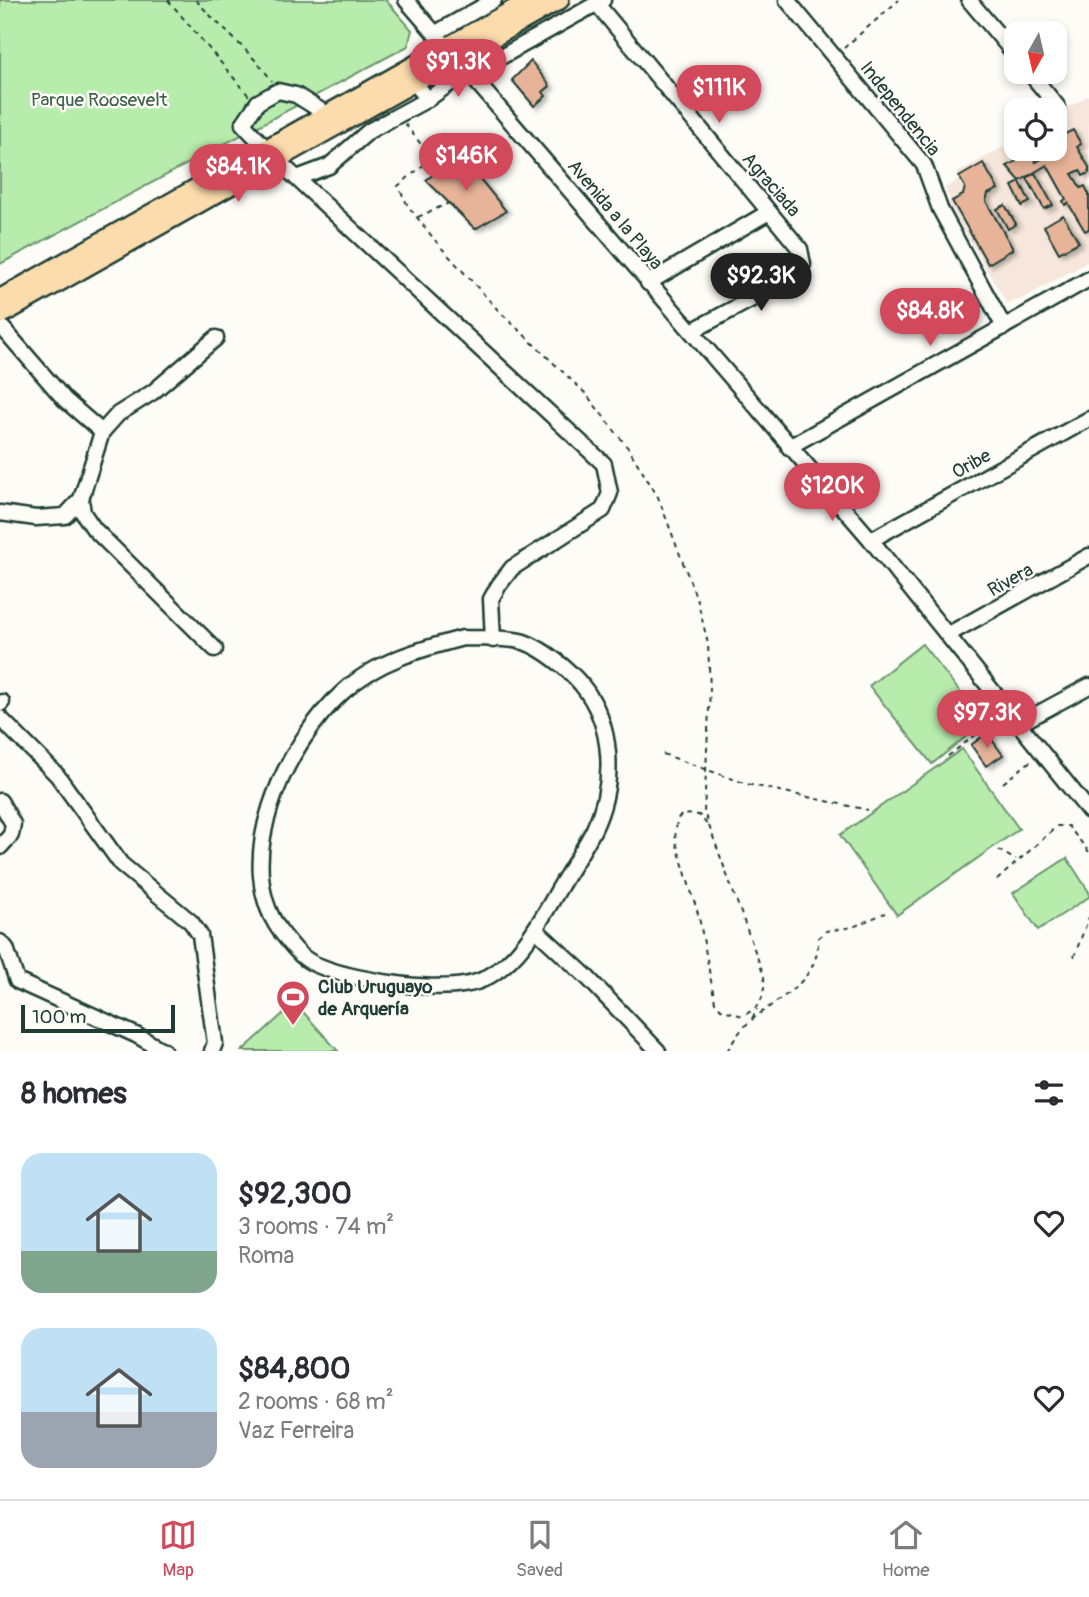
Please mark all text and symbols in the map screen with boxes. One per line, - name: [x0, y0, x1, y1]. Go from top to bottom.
- north arrow: [1004, 21, 1068, 84]
- map controls: [1004, 21, 1067, 161]
- pin: $91.3K: [401, 40, 515, 99]
- text: $91.3K: [425, 47, 491, 76]
- street label: Independencia: [855, 56, 946, 161]
- pin: $111K: [670, 66, 768, 125]
- text: $111K: [692, 73, 746, 102]
- park label: Parque Roosevelt: [31, 88, 168, 112]
- button: locate: [1004, 98, 1067, 161]
- pin: $146K: [417, 134, 515, 193]
- text: $146K: [435, 141, 497, 170]
- pin: $84.1K: [181, 144, 295, 204]
- street label: Agraciada: [737, 148, 806, 222]
- text: $84.1K: [205, 152, 271, 181]
- street label: Avenida a la Playa: [562, 155, 668, 275]
- pin: $92.3K: [704, 254, 818, 313]
- text: $92.3K: [727, 261, 795, 290]
- pin: $84.8K: [873, 288, 987, 348]
- text: $84.8K: [896, 296, 964, 325]
- street label: Oribe: [948, 443, 996, 484]
- pin: $120K: [783, 463, 881, 523]
- text: $120K: [800, 471, 864, 500]
- street label: Rivera: [983, 558, 1038, 602]
- pin: $97.3K: [930, 690, 1044, 750]
- text: $97.3K: [953, 698, 1021, 727]
- place label: Club Uruguayo de Arquería: [318, 975, 433, 1021]
- sports icon: Club Uruguayo de Arquería: [274, 978, 312, 1027]
- scale bar: [21, 1002, 175, 1034]
- text: 100 m: [32, 1005, 86, 1029]
- icon: filters: [1030, 1074, 1068, 1112]
- text: 8 homes: [21, 1075, 127, 1112]
- text: $92,300: [238, 1175, 352, 1212]
- icon: home: [77, 1181, 161, 1265]
- icon: heart: [1030, 1204, 1068, 1242]
- text: 3 rooms · 74 m²: [238, 1212, 394, 1241]
- text: Roma: [238, 1241, 294, 1270]
- text: $84,800: [238, 1350, 351, 1387]
- icon: home: [77, 1356, 161, 1440]
- icon: heart: [1030, 1379, 1068, 1417]
- text: 2 rooms · 68 m²: [238, 1387, 394, 1416]
- text: Vaz Ferreira: [238, 1416, 354, 1445]
- tab: Map: [159, 1516, 197, 1582]
- tab: Saved: [516, 1516, 563, 1582]
- tab: Home: [882, 1516, 930, 1582]

